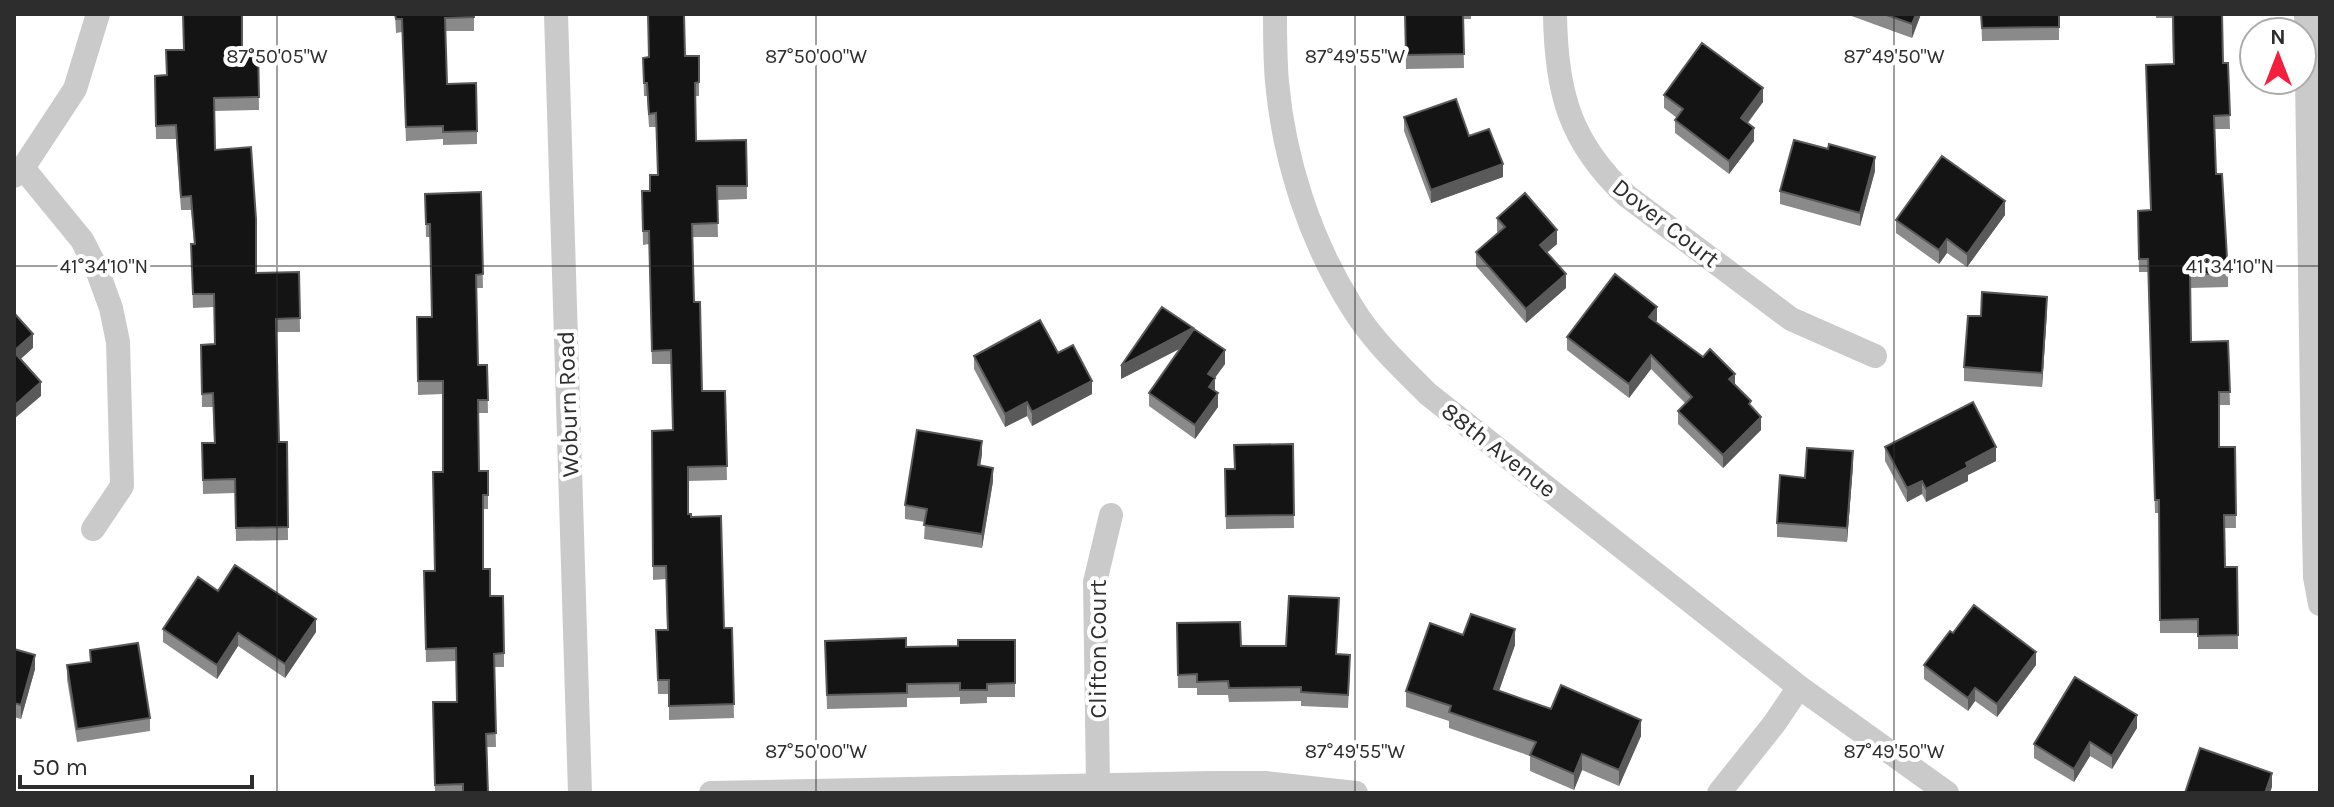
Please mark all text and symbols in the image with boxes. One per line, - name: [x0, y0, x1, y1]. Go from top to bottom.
- north arrow: [2238, 16, 2318, 96]
- text: N: [2270, 24, 2286, 50]
- text: 87°50'05"W: [226, 45, 328, 68]
- text: 87°50'00"W: [765, 45, 867, 68]
- text: 87°49'55"W: [1305, 45, 1405, 68]
- text: 87°49'50"W: [1843, 45, 1945, 68]
- street label: Dover Court: [1607, 173, 1725, 273]
- text: 41°34'10"N: [60, 255, 148, 278]
- text: 41°34'10"N: [2186, 255, 2274, 278]
- street label: Woburn Road: [551, 330, 585, 478]
- street label: 88th Avenue: [1436, 397, 1562, 503]
- street label: Clifton Court: [1084, 579, 1112, 719]
- scale bar: [20, 739, 252, 789]
- text: 87°50'00"W: [765, 740, 867, 763]
- text: 87°49'55"W: [1305, 740, 1405, 763]
- text: 87°49'50"W: [1843, 740, 1945, 763]
- text: 50 m: [32, 753, 88, 781]

